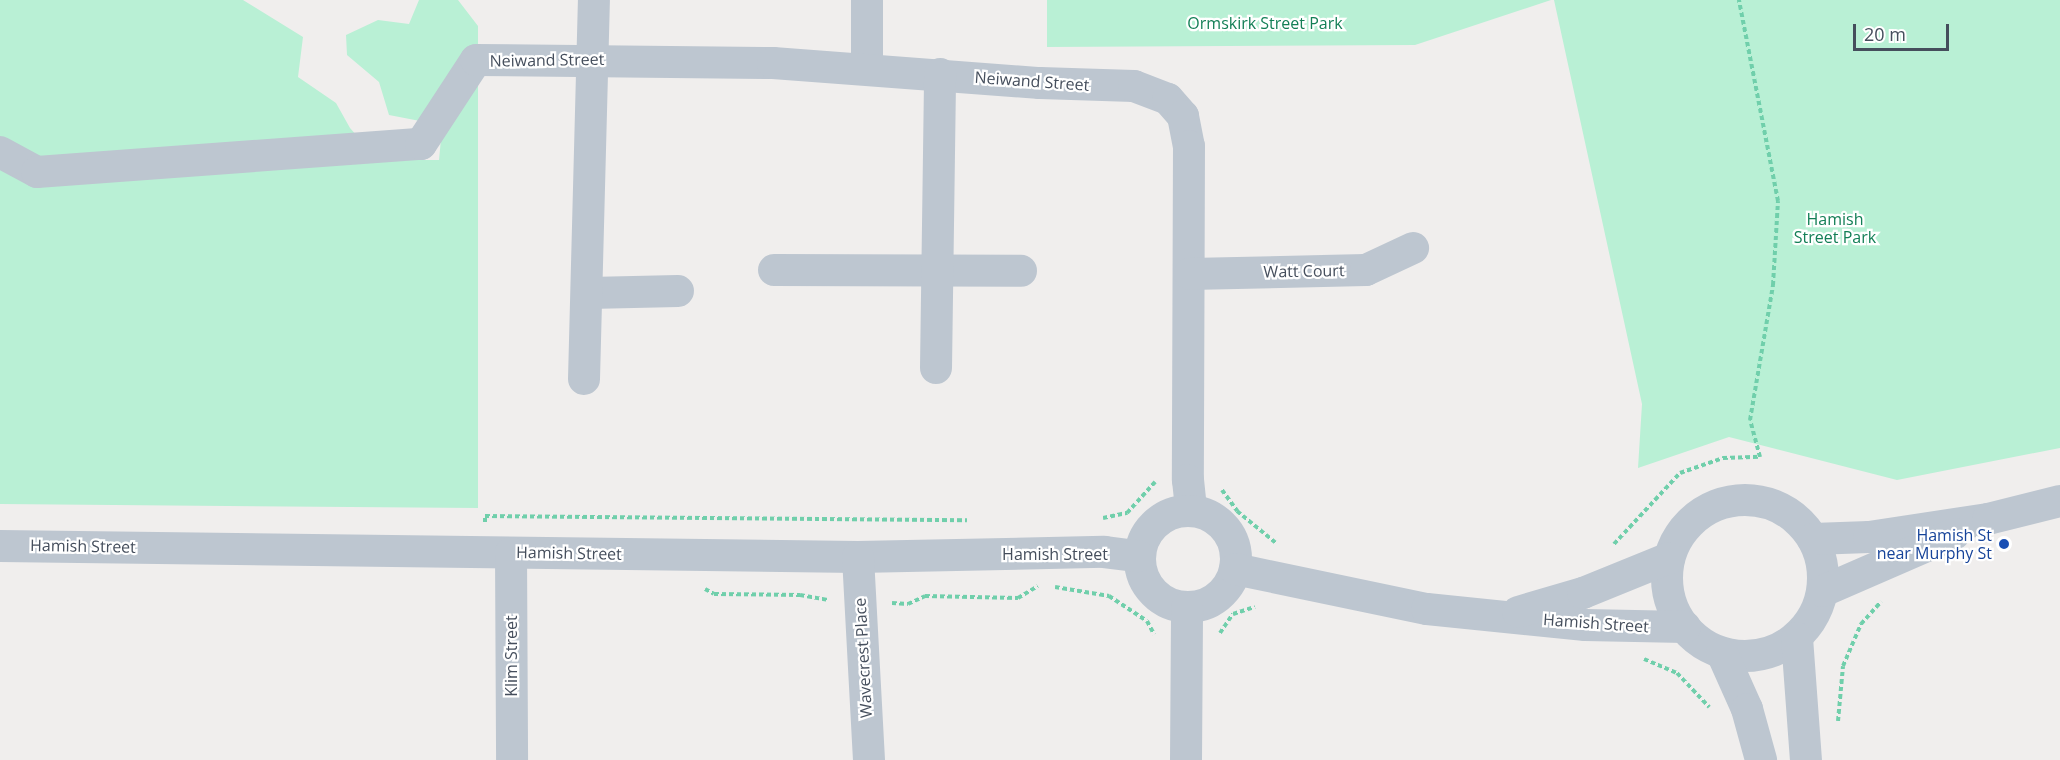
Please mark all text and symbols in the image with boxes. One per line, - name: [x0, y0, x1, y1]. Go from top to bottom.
- scale bar: [1856, 12, 1952, 50]
- park label: Ormskirk Street Park: [1187, 13, 1343, 33]
- text: 20 m: [1864, 22, 1906, 46]
- street label: Neiwand Street: [489, 49, 605, 71]
- street label: Neiwand Street: [974, 67, 1090, 95]
- park label: Hamish Street Park: [1794, 209, 1876, 247]
- street label: Watt Court: [1263, 261, 1345, 281]
- place label: Hamish St near Murphy St: [1877, 525, 1992, 563]
- street label: Hamish Street: [30, 535, 136, 557]
- marker: Hamish St near Murphy St: [1997, 537, 2011, 551]
- street label: Hamish Street: [516, 542, 622, 564]
- street label: Hamish Street: [1002, 544, 1108, 564]
- street label: Wavecrest Place: [850, 597, 876, 719]
- street label: Hamish Street: [1543, 610, 1649, 636]
- street label: Klim Street: [501, 615, 521, 697]

